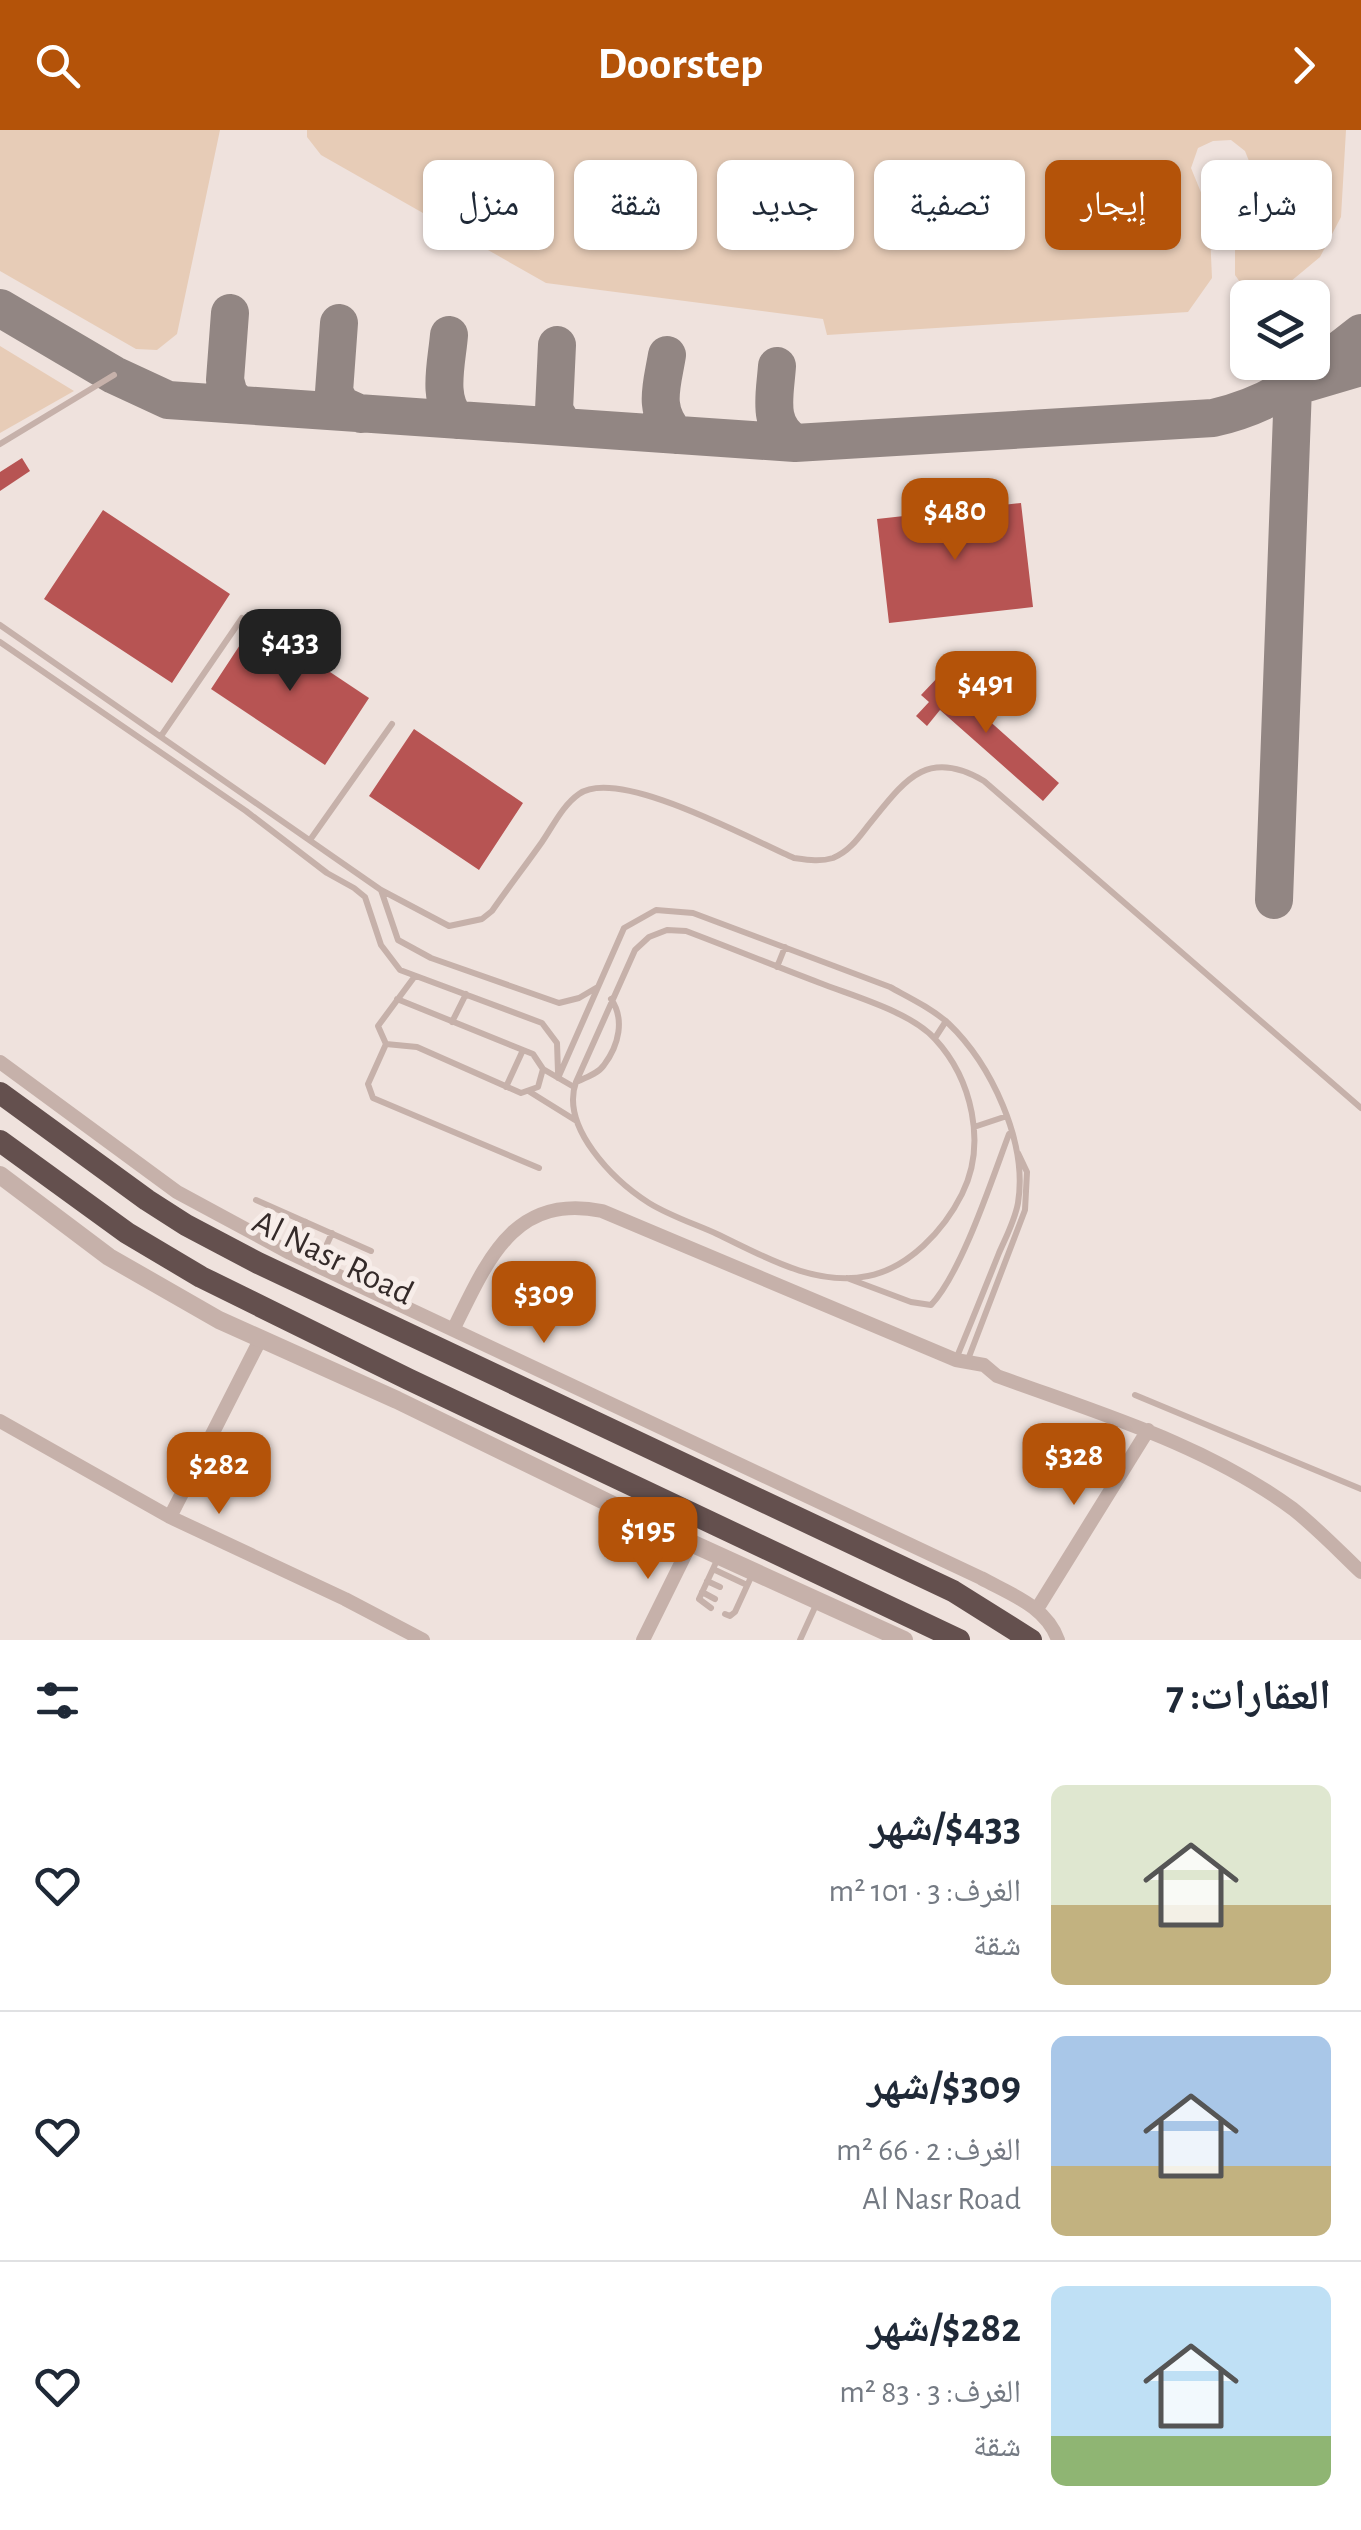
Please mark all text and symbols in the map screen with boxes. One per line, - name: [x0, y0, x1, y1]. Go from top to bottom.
- icon: search: [30, 38, 85, 93]
- icon: forward: [1276, 38, 1331, 93]
- text: Doorstep: [598, 42, 763, 87]
- chip: منزل: [423, 160, 554, 250]
- chip: شقة: [574, 160, 697, 250]
- chip: جديد: [717, 160, 854, 250]
- chip: تصفية: [874, 160, 1025, 250]
- chip: إيجار: [1045, 160, 1181, 250]
- chip: شراء: [1201, 160, 1332, 250]
- map controls: [1230, 280, 1330, 380]
- button: layers: [1230, 280, 1330, 380]
- pin: $480: [896, 478, 1014, 563]
- text: $480: [924, 494, 986, 526]
- pin: $433: [231, 609, 349, 694]
- text: $433: [261, 625, 319, 657]
- pin: $491: [927, 651, 1045, 736]
- text: $491: [957, 667, 1015, 699]
- street label: Al Nasr Road: [247, 1204, 419, 1312]
- pin: $309: [485, 1261, 603, 1346]
- text: $309: [514, 1277, 574, 1309]
- pin: $328: [1015, 1423, 1133, 1508]
- pin: $282: [160, 1432, 278, 1517]
- text: $328: [1044, 1439, 1104, 1471]
- text: $282: [189, 1448, 249, 1480]
- pin: $195: [589, 1497, 707, 1582]
- text: $195: [620, 1513, 676, 1545]
- icon: filters: [30, 1673, 85, 1728]
- text: العقارات: 7: [1166, 1675, 1331, 1717]
- text: $433/شهر: [870, 1806, 1021, 1848]
- icon: home: [1131, 1825, 1251, 1945]
- icon: heart: [30, 1858, 85, 1913]
- text: الغرف: 3 · 101 m²: [829, 1875, 1021, 1907]
- text: شقة: [973, 1929, 1021, 1961]
- text: $309/شهر: [867, 2065, 1021, 2107]
- icon: home: [1131, 2076, 1251, 2196]
- icon: heart: [30, 2109, 85, 2164]
- text: الغرف: 2 · 66 m²: [836, 2134, 1021, 2166]
- text: Al Nasr Road: [862, 2183, 1021, 2215]
- text: $282/شهر: [867, 2307, 1021, 2349]
- icon: home: [1131, 2326, 1251, 2446]
- icon: heart: [30, 2359, 85, 2414]
- text: الغرف: 3 · 83 m²: [839, 2376, 1021, 2408]
- text: شقة: [973, 2430, 1021, 2462]

